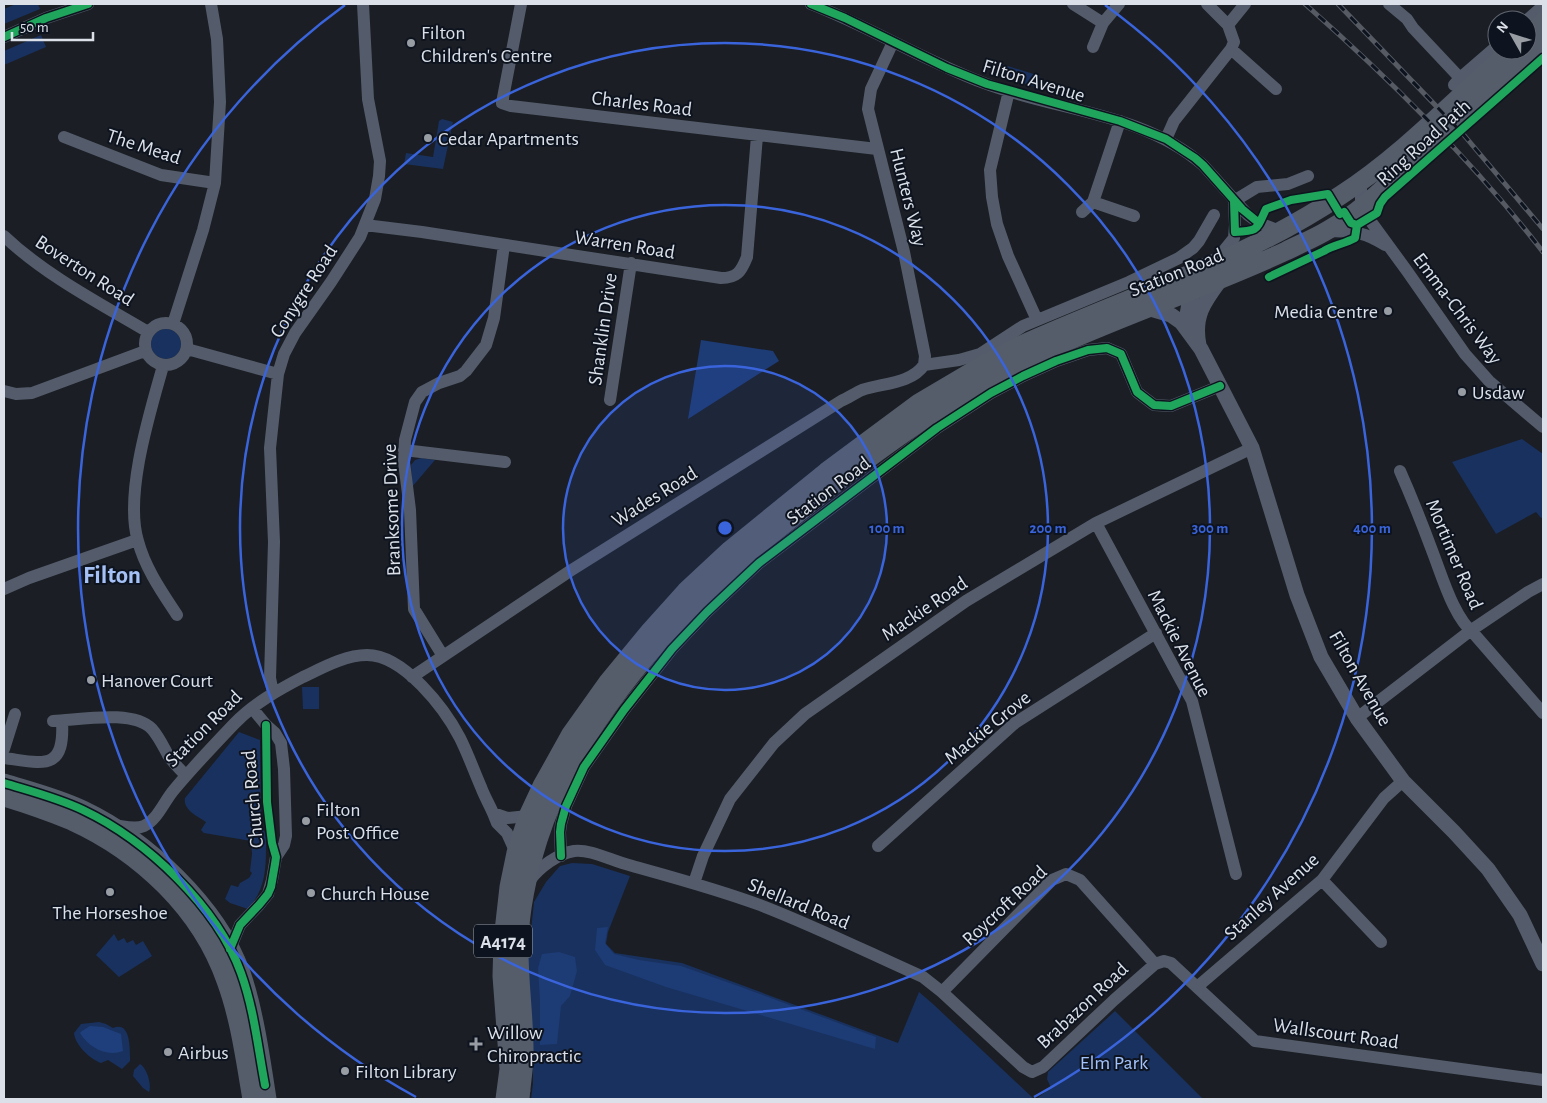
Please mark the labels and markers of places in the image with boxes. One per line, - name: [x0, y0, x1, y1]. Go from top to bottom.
- place label: Filton Children's Centre: [421, 23, 552, 66]
- marker: Filton Children's Centre: [405, 37, 417, 49]
- place label: Cedar Apartments: [438, 129, 579, 149]
- marker: Cedar Apartments: [422, 132, 434, 144]
- place label: Media Centre: [1274, 302, 1378, 322]
- marker: Media Centre: [1382, 305, 1394, 317]
- place label: Usdaw: [1472, 383, 1525, 403]
- marker: Usdaw: [1456, 386, 1468, 398]
- centre of rings: [716, 519, 734, 537]
- place label: Hanover Court: [101, 671, 214, 691]
- marker: Hanover Court: [85, 674, 97, 686]
- place label: Filton Post Office: [316, 800, 399, 843]
- marker: Filton Post Office: [300, 815, 312, 827]
- place label: Church House: [321, 884, 430, 904]
- marker: The Horseshoe: [104, 886, 116, 898]
- marker: Church House: [305, 887, 317, 899]
- place label: The Horseshoe: [52, 903, 168, 923]
- place label: Willow Chiropractic: [487, 1023, 581, 1066]
- marker: Willow Chiropractic: [469, 1037, 483, 1051]
- place label: Airbus: [178, 1043, 229, 1063]
- marker: Airbus: [162, 1046, 174, 1058]
- place label: Filton Library: [355, 1062, 457, 1082]
- marker: Filton Library: [339, 1065, 351, 1077]

